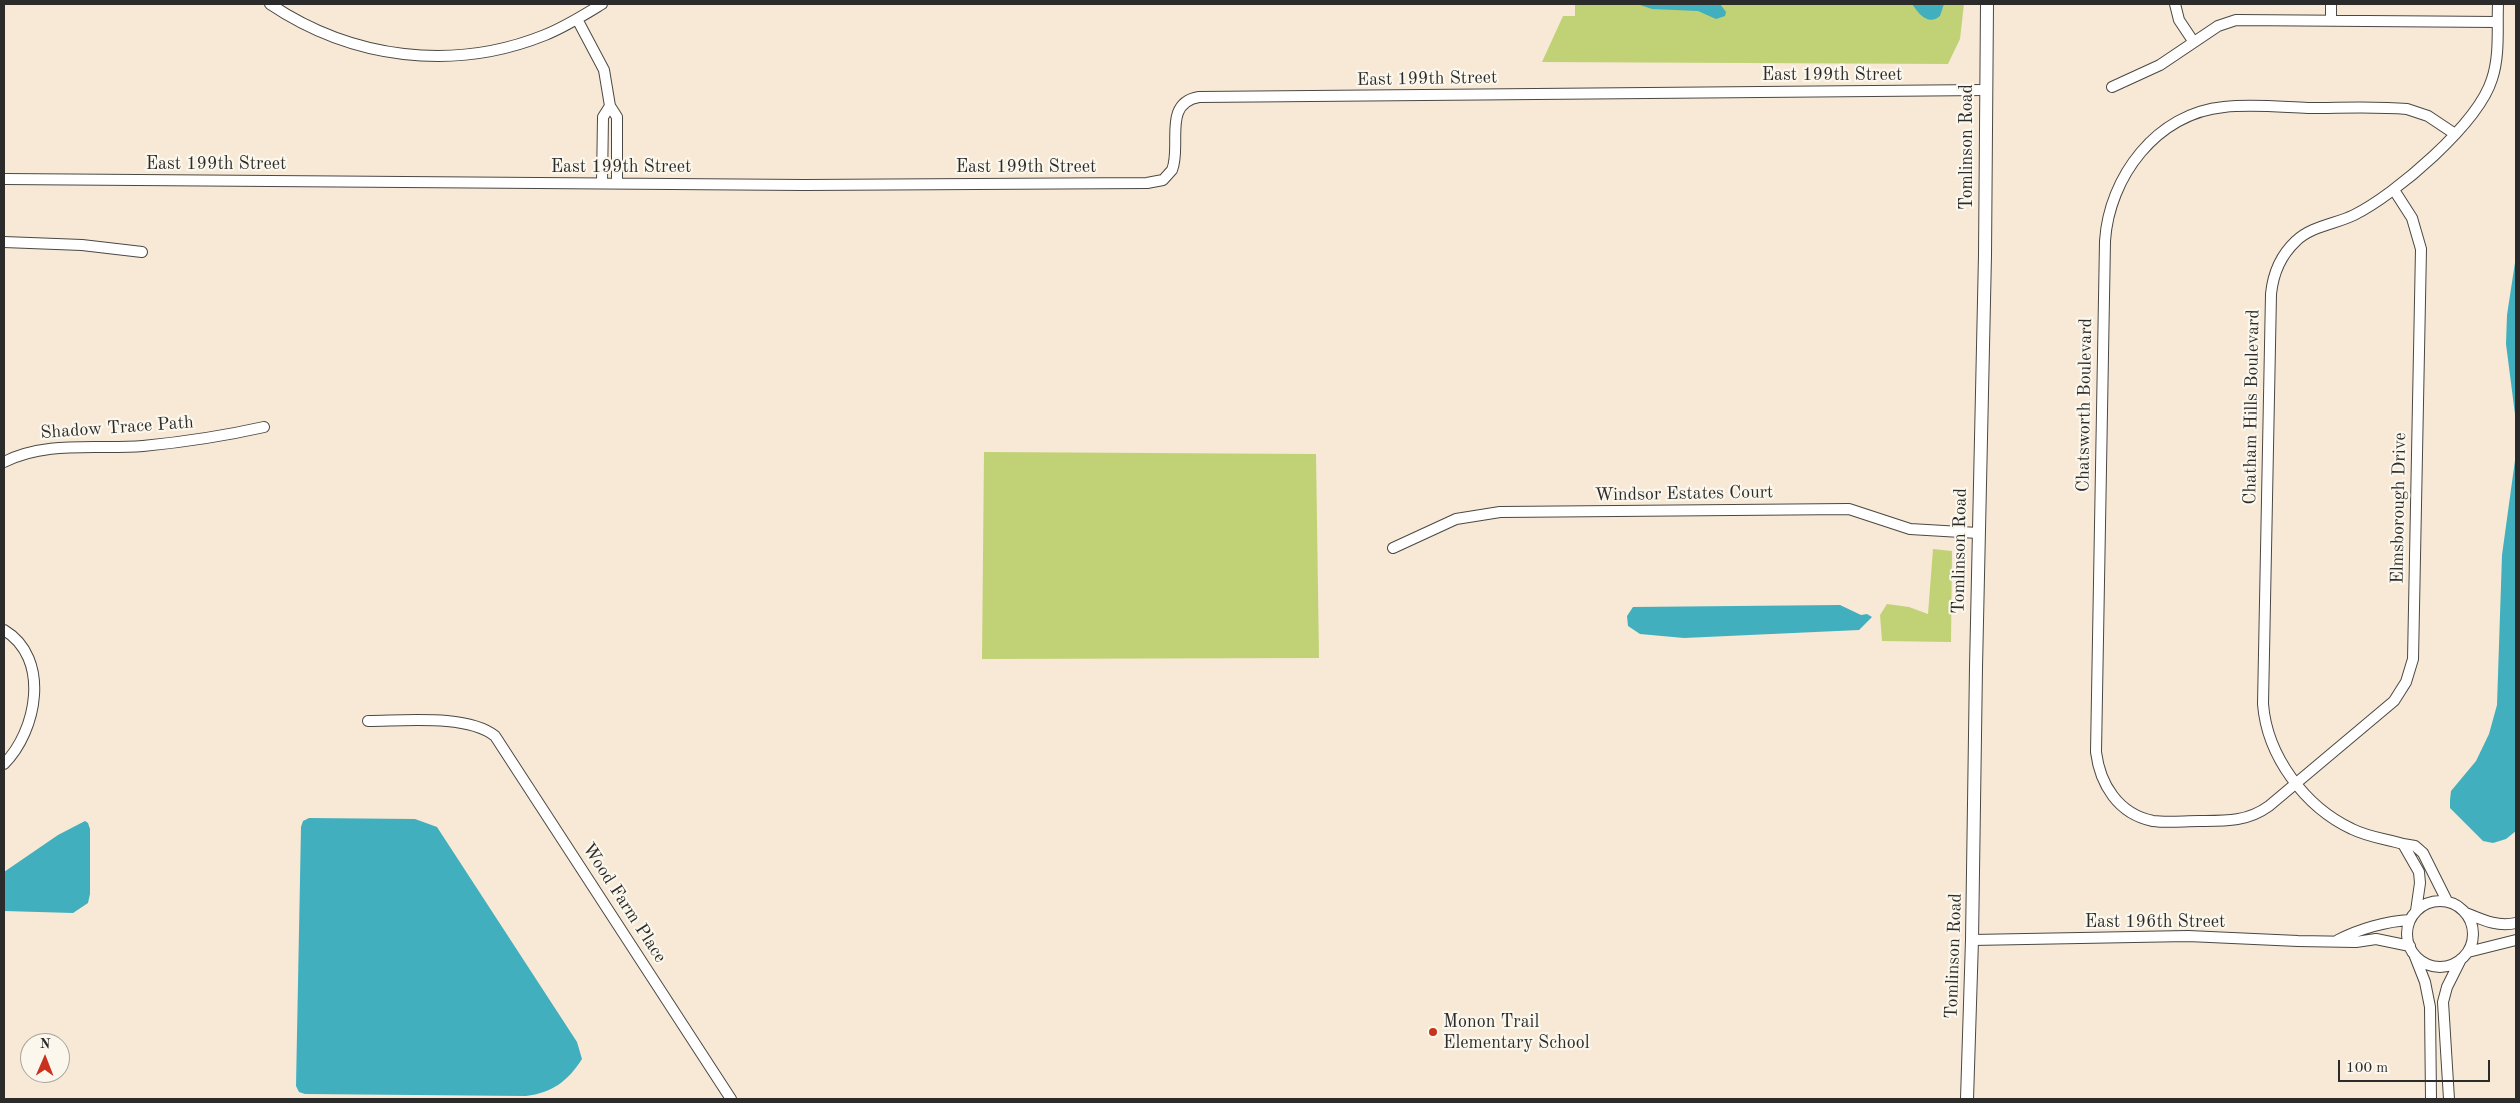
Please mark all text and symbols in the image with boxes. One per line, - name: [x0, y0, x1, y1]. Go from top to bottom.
- street label: East 199th Street: [1762, 64, 1902, 86]
- street label: East 199th Street: [1357, 67, 1497, 91]
- street label: Tomlinson Road: [1956, 84, 1978, 210]
- street label: East 199th Street: [146, 153, 286, 175]
- street label: East 199th Street: [551, 156, 691, 178]
- street label: East 199th Street: [956, 156, 1096, 178]
- street label: Chatham Hills Boulevard: [2239, 309, 2265, 505]
- street label: Chatsworth Boulevard: [2073, 318, 2097, 492]
- street label: Shadow Trace Path: [40, 412, 194, 444]
- street label: Elmsborough Drive: [2387, 432, 2411, 584]
- street label: Windsor Estates Court: [1594, 482, 1774, 506]
- street label: Tomlinson Road: [1948, 488, 1972, 614]
- street label: Wood Farm Place: [577, 839, 671, 967]
- street label: Tomlinson Road: [1941, 893, 1967, 1019]
- street label: East 196th Street: [2085, 911, 2225, 933]
- place label: Monon Trail Elementary School: [1443, 1011, 1590, 1054]
- marker: Monon Trail Elementary School: [1427, 1026, 1439, 1038]
- north arrow: [20, 1033, 70, 1083]
- text: N: [40, 1037, 51, 1051]
- scale bar: [2340, 1050, 2492, 1082]
- text: 100 m: [2346, 1061, 2388, 1076]

